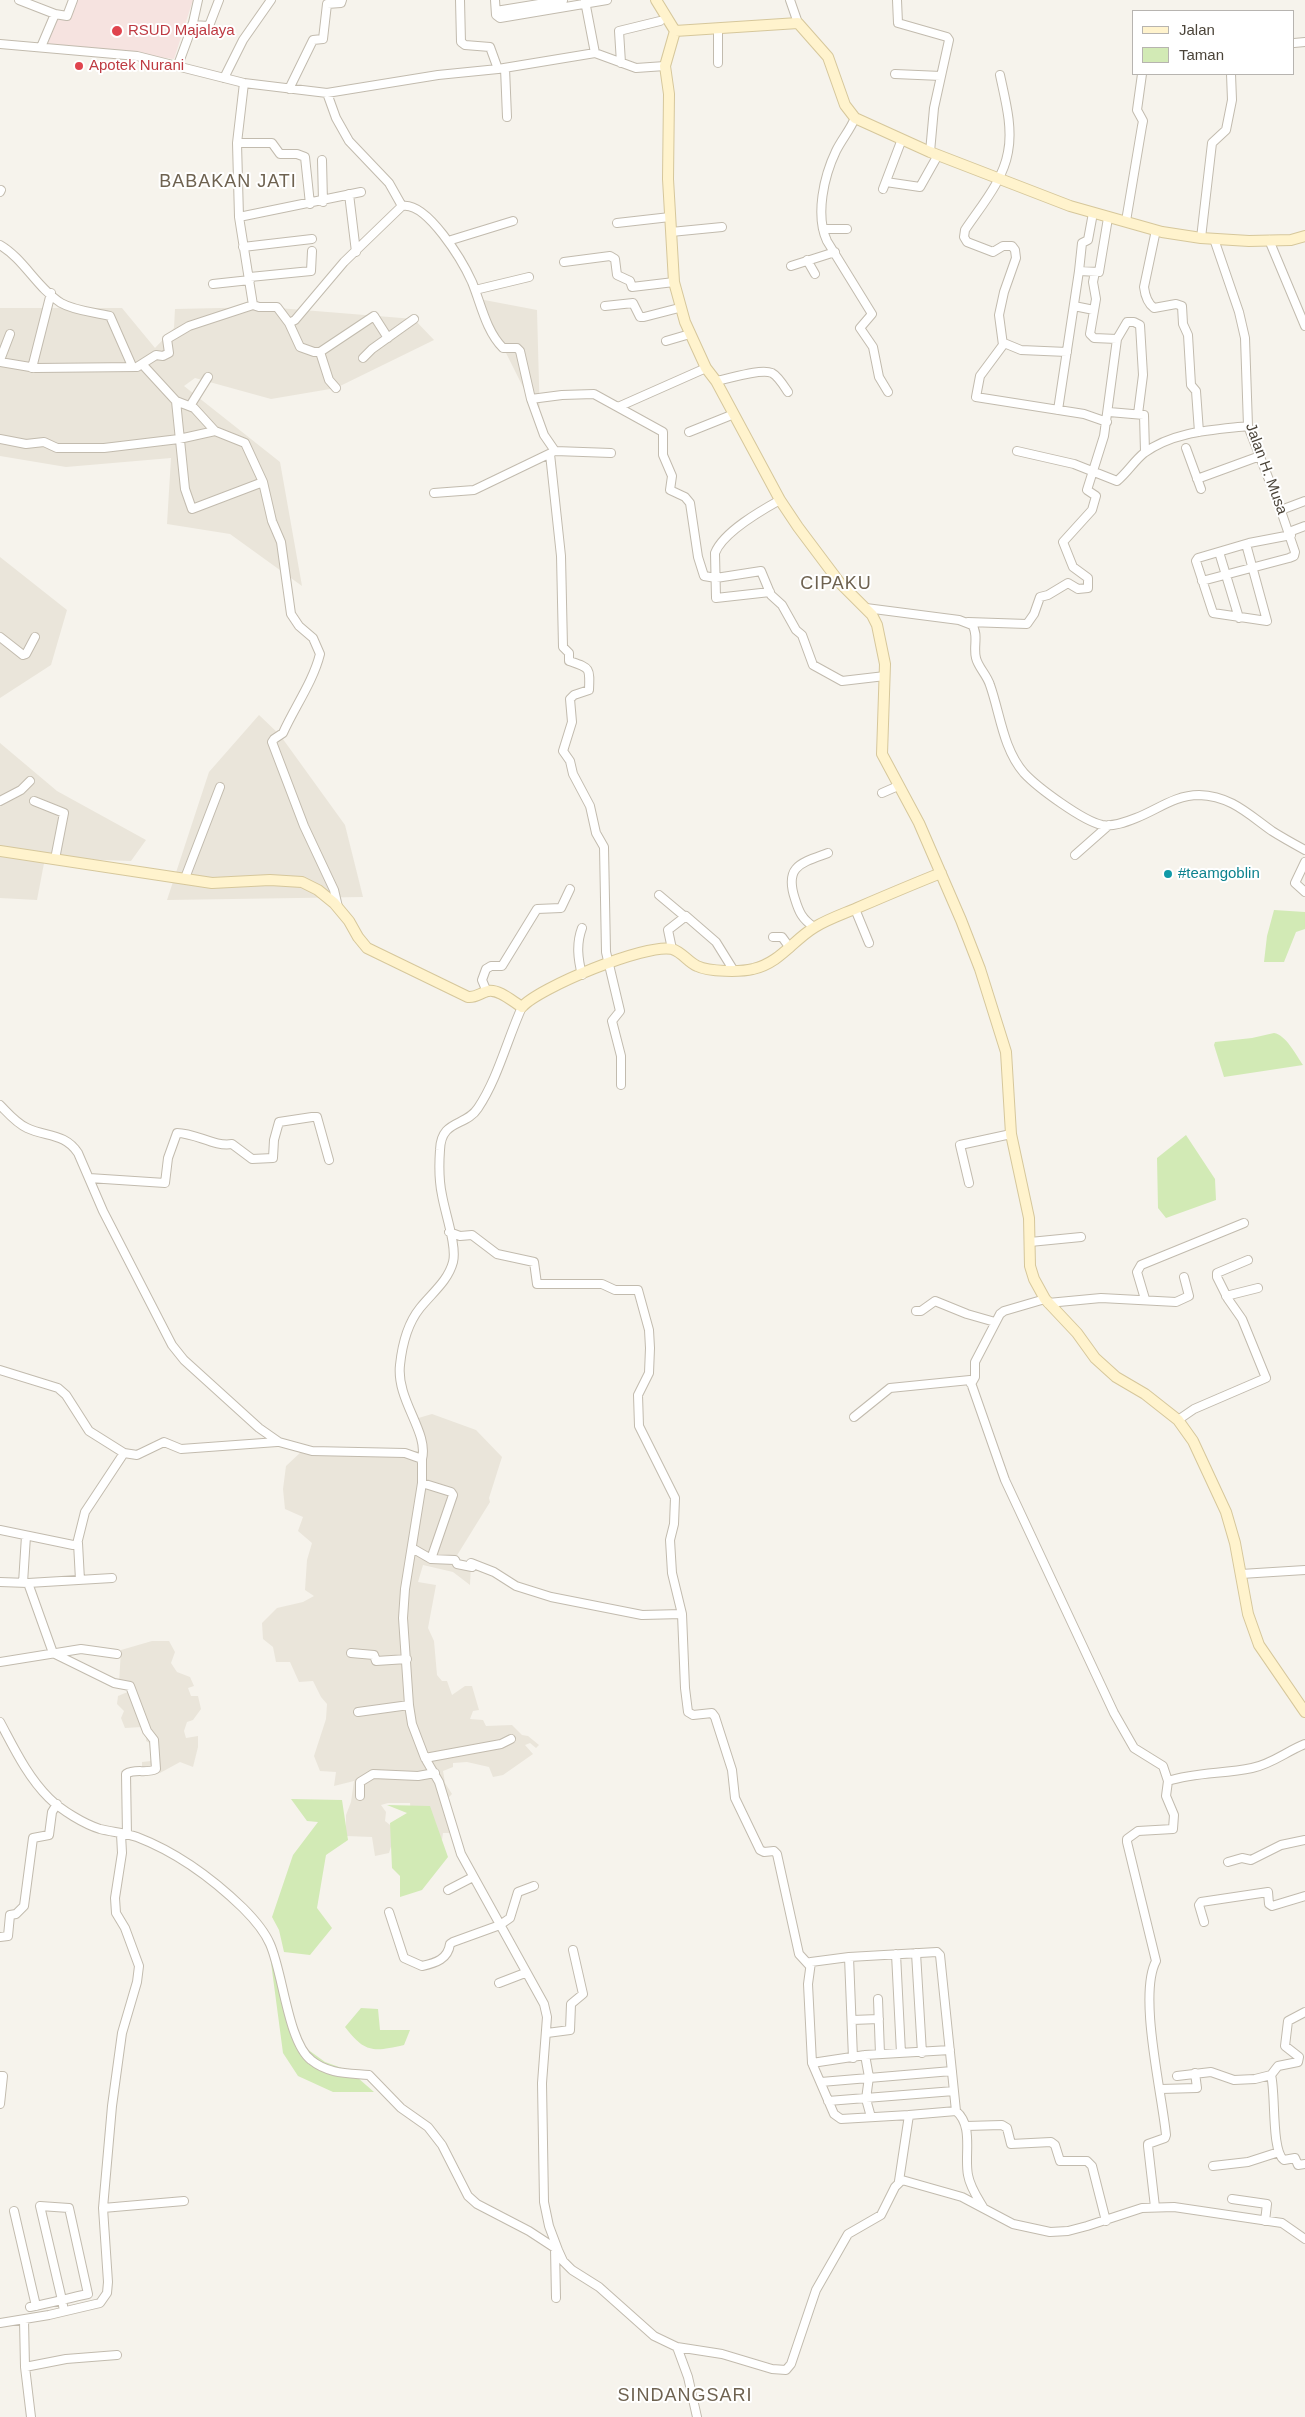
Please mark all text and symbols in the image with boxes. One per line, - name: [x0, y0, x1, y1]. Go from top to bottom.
- legend: [1132, 10, 1295, 75]
- text: Jalan: [1179, 21, 1215, 38]
- place label: RSUD Majalaya: [128, 22, 235, 40]
- marker: RSUD Majalaya: [110, 24, 124, 38]
- text: Taman: [1179, 46, 1224, 63]
- place label: Apotek Nurani: [89, 57, 184, 75]
- marker: Apotek Nurani: [73, 60, 85, 72]
- district label: BABAKAN JATI: [158, 171, 298, 193]
- street label: Jalan H. Musa: [1241, 421, 1291, 517]
- district label: CIPAKU: [799, 573, 873, 595]
- place label: #teamgoblin: [1178, 865, 1260, 883]
- marker: #teamgoblin: [1162, 868, 1174, 880]
- district label: SINDANGSARI: [616, 2385, 754, 2407]

